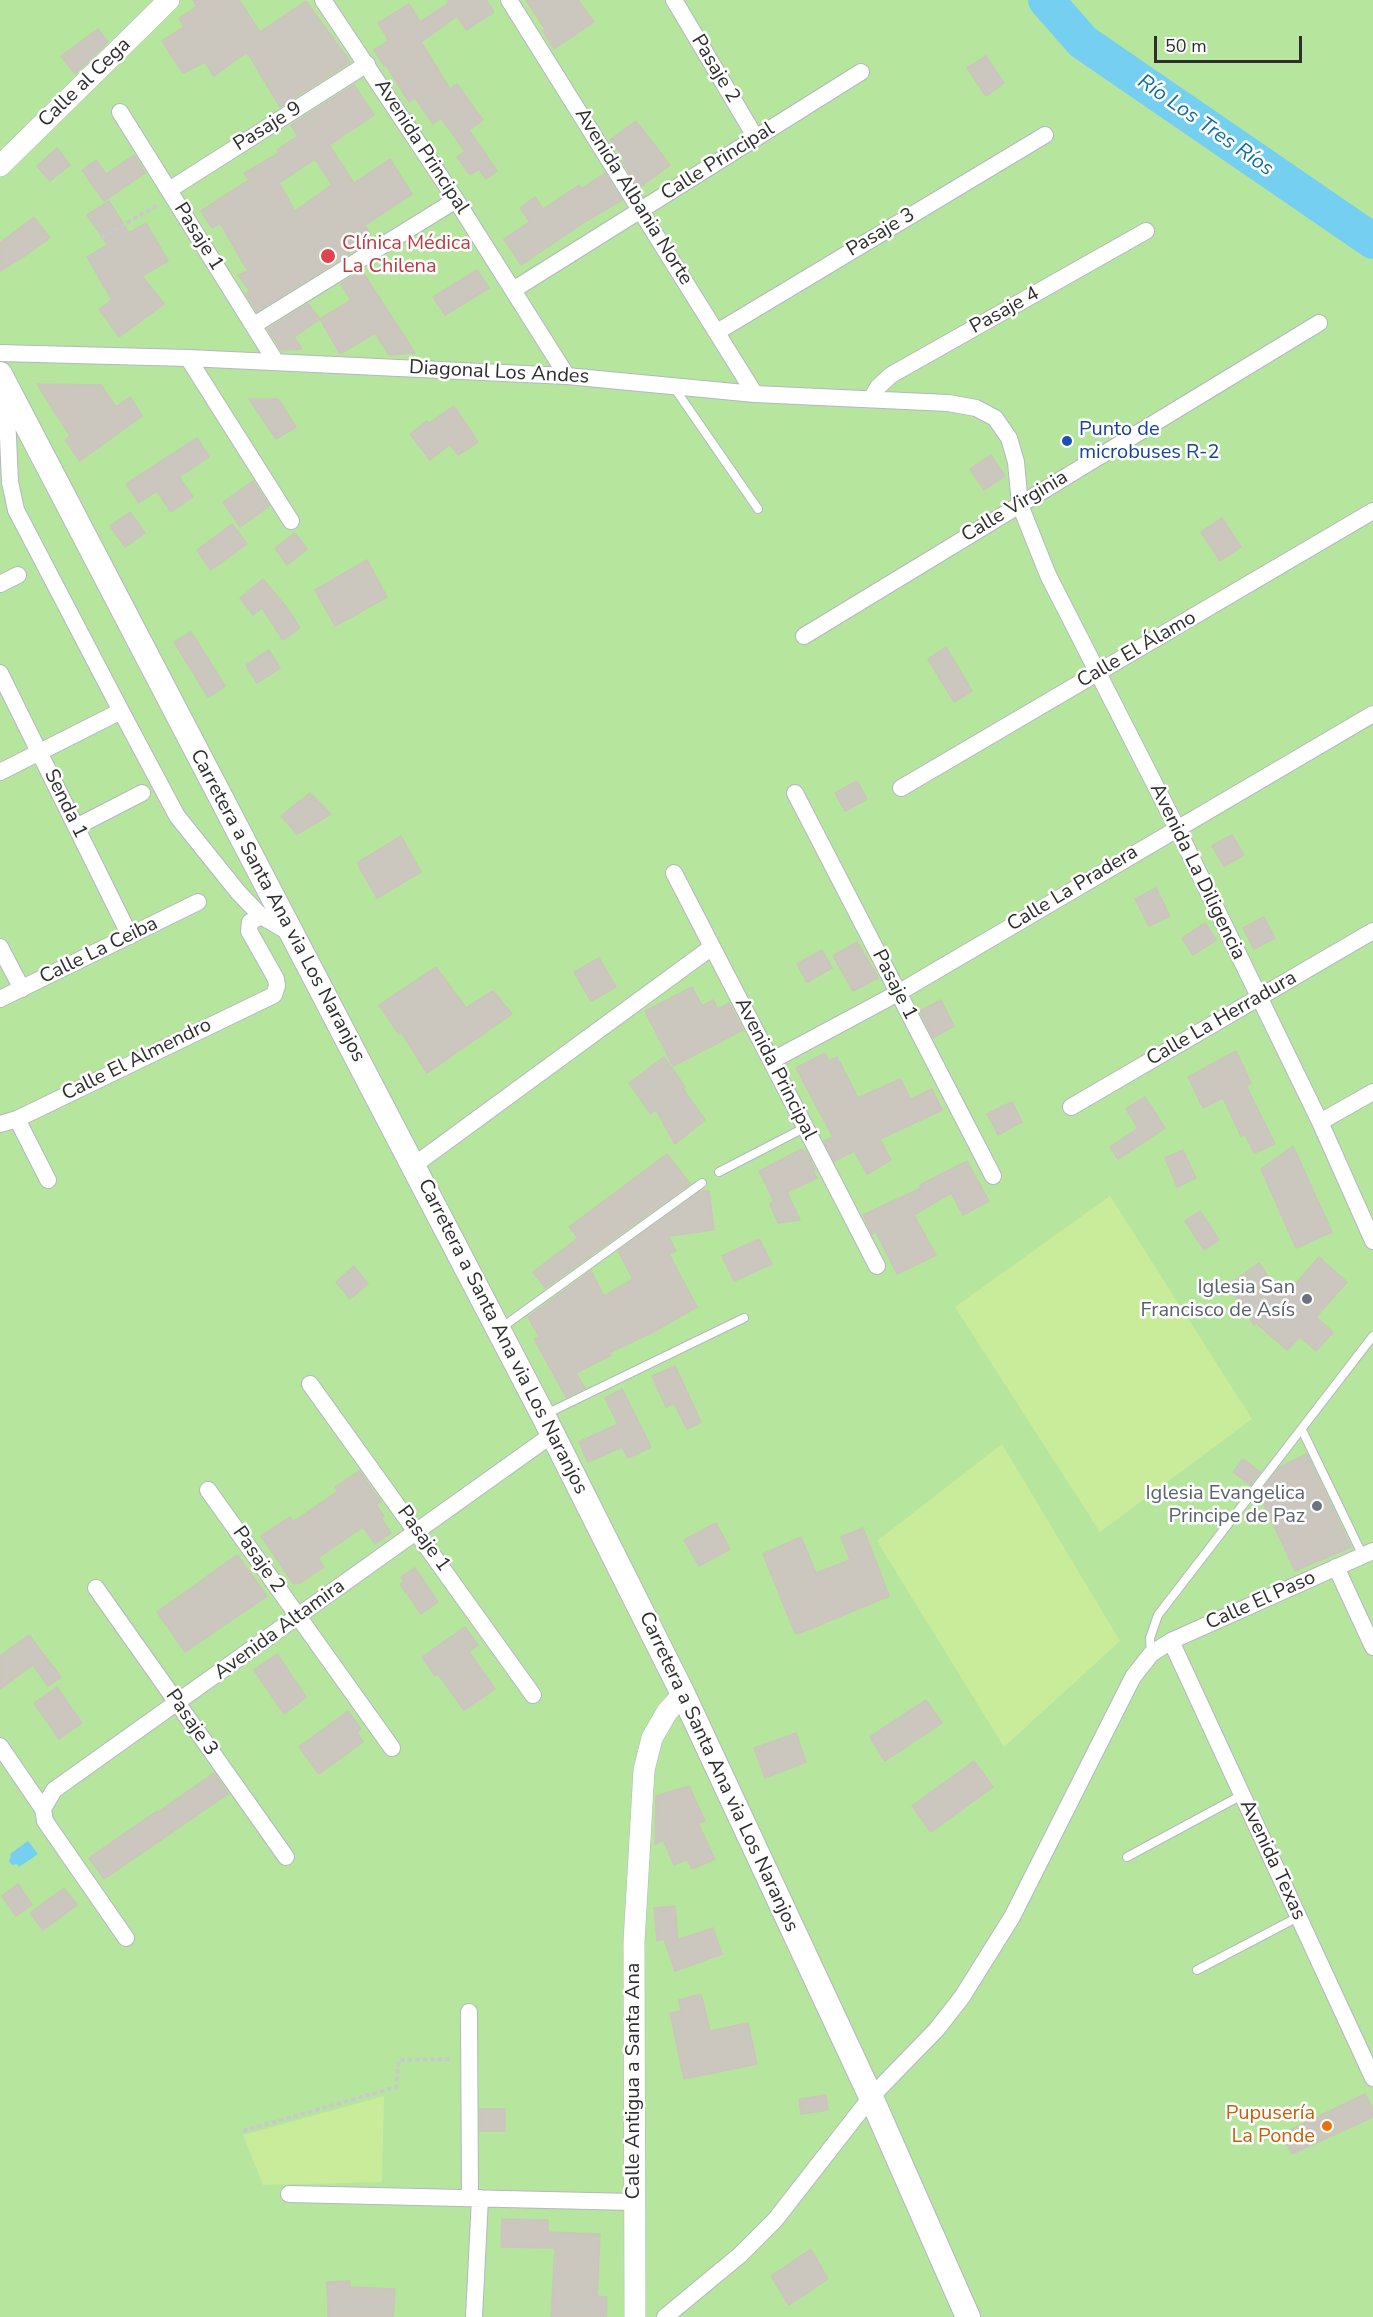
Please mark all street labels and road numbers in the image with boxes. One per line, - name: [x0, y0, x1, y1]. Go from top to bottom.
- street label: Pasaje 2: [685, 30, 745, 108]
- street label: Calle al Cega: [34, 33, 136, 133]
- street label: Avenida Principal: [368, 75, 474, 219]
- street label: Pasaje 9: [230, 97, 306, 157]
- street label: Avenida Albania Norte: [569, 104, 697, 290]
- street label: Calle Principal: [657, 118, 779, 206]
- street label: Pasaje 1: [168, 199, 228, 275]
- street label: Pasaje 3: [842, 203, 920, 263]
- street label: Pasaje 4: [966, 282, 1044, 340]
- street label: Diagonal Los Andes: [408, 356, 590, 390]
- street label: Calle Virginia: [958, 466, 1072, 548]
- street label: Calle El Álamo: [1073, 606, 1201, 694]
- street label: Carretera a Santa Ana via Los Naranjos: [184, 746, 370, 1066]
- street label: Senda 1: [38, 766, 92, 842]
- street label: Avenida La Diligencia: [1144, 780, 1250, 964]
- street label: Calle La Pradera: [1003, 841, 1143, 937]
- street label: Calle La Ceiba: [36, 912, 162, 990]
- street label: Pasaje 1: [866, 946, 922, 1024]
- street label: Calle La Herradura: [1143, 966, 1301, 1072]
- street label: Avenida Principal: [729, 994, 821, 1144]
- street label: Calle El Almendro: [58, 1013, 216, 1107]
- street label: Carretera a Santa Ana via Los Naranjos: [412, 1175, 592, 1499]
- street label: Pasaje 1: [391, 1501, 455, 1577]
- street label: Pasaje 2: [227, 1522, 289, 1598]
- street label: Calle El Paso: [1202, 1566, 1320, 1636]
- street label: Avenida Altamira: [210, 1575, 350, 1685]
- street label: Carretera a Santa Ana via Los Naranjos: [633, 1608, 803, 1936]
- street label: Pasaje 3: [160, 1685, 222, 1761]
- street label: Avenida Texas: [1234, 1796, 1310, 1924]
- street label: Calle Antigua a Santa Ana: [622, 1963, 646, 2199]

